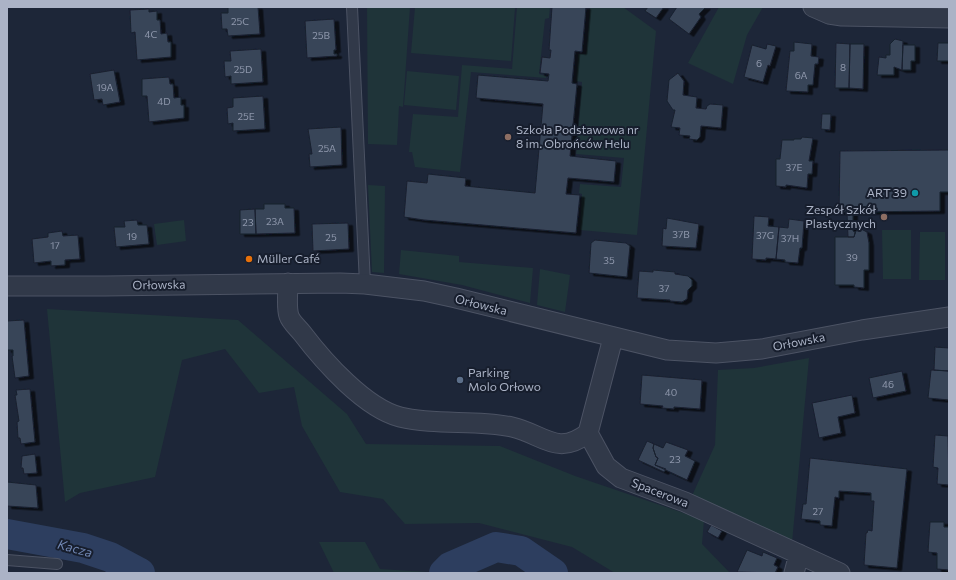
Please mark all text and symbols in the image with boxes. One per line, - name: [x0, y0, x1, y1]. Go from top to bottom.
- house number: 25C: [231, 15, 249, 27]
- house number: 4C: [145, 28, 158, 40]
- house number: 25B: [312, 29, 330, 41]
- house number: 6: [756, 57, 762, 69]
- house number: 8: [840, 61, 846, 73]
- house number: 25D: [234, 63, 252, 75]
- house number: 6A: [795, 69, 807, 81]
- house number: 19A: [96, 81, 114, 93]
- house number: 4D: [157, 95, 171, 107]
- house number: 25E: [237, 110, 255, 122]
- place label: Szkoła Podstawowa nr 8 im. Obrońców Helu: [516, 122, 639, 150]
- marker: Szkoła Podstawowa nr 8 im. Obrońców Helu: [503, 132, 513, 142]
- house number: 25A: [318, 142, 336, 154]
- house number: 37E: [786, 161, 802, 173]
- place label: ART 39: [867, 185, 907, 199]
- marker: ART 39: [910, 188, 920, 198]
- place label: Zespół Szkół Plastycznych: [805, 202, 876, 230]
- marker: Zespół Szkół Plastycznych: [879, 212, 889, 222]
- house number: 23A: [266, 215, 284, 227]
- house number: 23: [242, 216, 254, 228]
- house number: 37B: [672, 228, 690, 240]
- house number: 37G: [756, 229, 774, 241]
- house number: 19: [127, 230, 137, 242]
- house number: 25: [325, 231, 337, 243]
- house number: 37H: [781, 232, 799, 244]
- house number: 17: [50, 239, 60, 251]
- place label: Müller Café: [257, 251, 320, 265]
- house number: 39: [846, 251, 858, 263]
- marker: Müller Café: [244, 254, 254, 264]
- house number: 35: [603, 254, 615, 266]
- street label: Orłowska: [132, 277, 186, 291]
- house number: 37: [659, 282, 669, 294]
- street label: Orłowska: [454, 291, 509, 317]
- street label: Orłowska: [771, 329, 826, 353]
- place label: Parking Molo Orłowo: [468, 365, 541, 393]
- marker: Parking Molo Orłowo: [455, 375, 465, 385]
- house number: 46: [882, 378, 894, 390]
- house number: 40: [665, 386, 677, 398]
- house number: 23: [669, 453, 681, 465]
- street label: Spacerowa: [630, 475, 691, 509]
- house number: 27: [813, 505, 823, 517]
- water label: Kacza: [56, 536, 94, 560]

